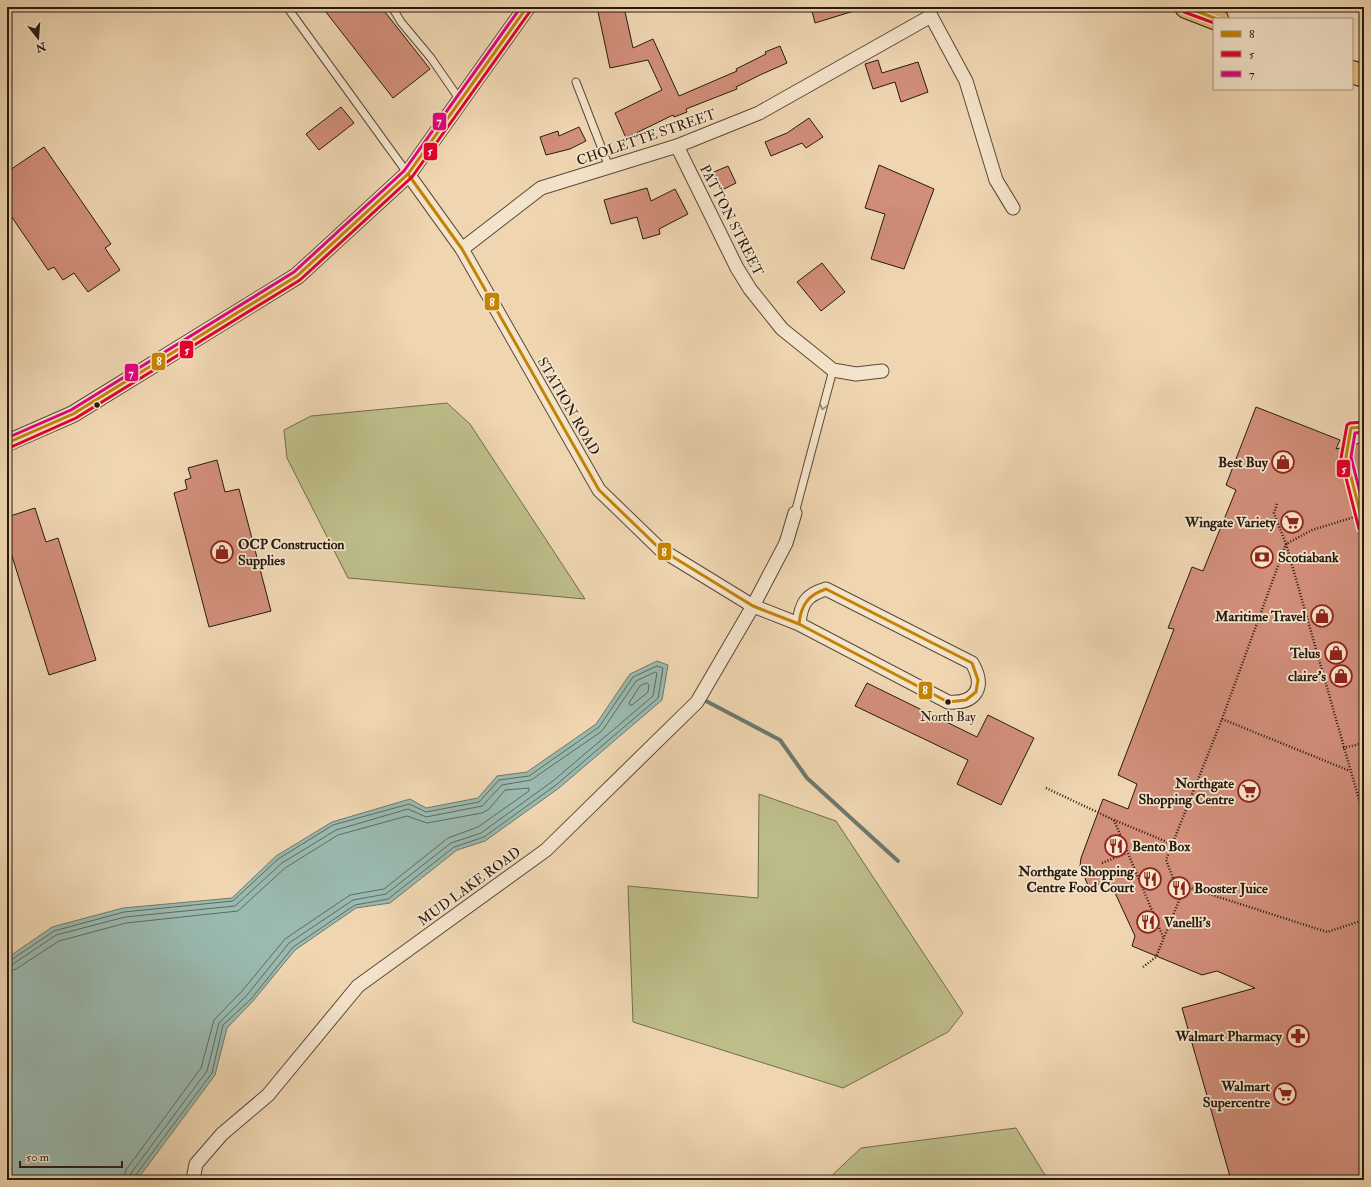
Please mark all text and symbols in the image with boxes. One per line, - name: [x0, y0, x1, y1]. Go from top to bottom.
- north arrow: [18, 18, 58, 58]
- legend: [1213, 18, 1353, 90]
- text: 8: [1249, 27, 1255, 42]
- text: N: [33, 39, 48, 55]
- text: 5: [1249, 47, 1255, 62]
- text: 7: [1249, 67, 1255, 82]
- street label: CHOLETTE STREET: [574, 105, 718, 169]
- line badge: 7: [432, 112, 447, 131]
- text: 7: [436, 115, 442, 128]
- line badge: 5: [423, 142, 438, 161]
- text: 5: [428, 145, 433, 158]
- street label: PATTON STREET: [696, 162, 767, 279]
- line badge: 8: [484, 292, 500, 311]
- text: 8: [489, 296, 495, 309]
- line badge: 5: [179, 340, 194, 359]
- text: 5: [185, 344, 190, 357]
- line badge: 8: [151, 352, 166, 371]
- street label: STATION ROAD: [534, 354, 603, 458]
- text: 8: [156, 355, 162, 368]
- line badge: 7: [124, 363, 139, 382]
- text: 7: [128, 367, 134, 380]
- unlabelled marker: [92, 400, 102, 410]
- one-way arrow: [819, 404, 828, 411]
- shop icon: Best Buy: [1270, 449, 1296, 475]
- place label: Best Buy: [1218, 454, 1269, 472]
- line badge: 5: [1336, 459, 1351, 478]
- text: 5: [1342, 463, 1347, 476]
- supermarket icon: Wingate Variety: [1279, 509, 1305, 535]
- place label: Wingate Variety: [1184, 514, 1277, 532]
- place label: OCP Construction Supplies: [238, 536, 345, 570]
- shop icon: OCP Construction Supplies: [209, 539, 235, 565]
- line badge: 8: [657, 542, 672, 561]
- bank icon: Scotiabank: [1249, 544, 1275, 570]
- text: 8: [661, 546, 667, 559]
- place label: Scotiabank: [1278, 549, 1339, 566]
- shop icon: Maritime Travel: [1309, 603, 1335, 629]
- place label: Maritime Travel: [1214, 608, 1306, 625]
- shop icon: Telus: [1323, 640, 1349, 666]
- place label: Telus: [1289, 645, 1320, 662]
- shop icon: claire's: [1328, 663, 1354, 689]
- place label: claire's: [1288, 668, 1326, 685]
- line badge: 8: [918, 681, 933, 700]
- text: 8: [922, 684, 928, 697]
- marker: North Bay: [943, 697, 953, 707]
- place label: North Bay: [920, 709, 976, 726]
- place label: Northgate Shopping Centre: [1138, 775, 1234, 809]
- supermarket icon: Northgate Shopping Centre: [1236, 778, 1262, 804]
- restaurant icon: Bento Box: [1103, 833, 1129, 859]
- place label: Bento Box: [1132, 838, 1191, 855]
- street label: MUD LAKE ROAD: [415, 843, 524, 929]
- place label: Northgate Shopping Centre Food Court: [1017, 863, 1135, 896]
- restaurant icon: Northgate Shopping Centre Food Court: [1137, 866, 1163, 892]
- restaurant icon: Booster Juice: [1166, 875, 1192, 901]
- place label: Booster Juice: [1194, 880, 1268, 898]
- restaurant icon: Vanelli's: [1135, 909, 1161, 935]
- place label: Vanelli's: [1163, 914, 1211, 931]
- pharmacy icon: Walmart Pharmacy: [1285, 1023, 1311, 1049]
- place label: Walmart Pharmacy: [1174, 1028, 1283, 1046]
- place label: Walmart Supercentre: [1203, 1078, 1270, 1112]
- supermarket icon: Walmart Supercentre: [1272, 1081, 1298, 1107]
- scale bar: [20, 1143, 122, 1169]
- text: 50 m: [26, 1150, 50, 1165]

